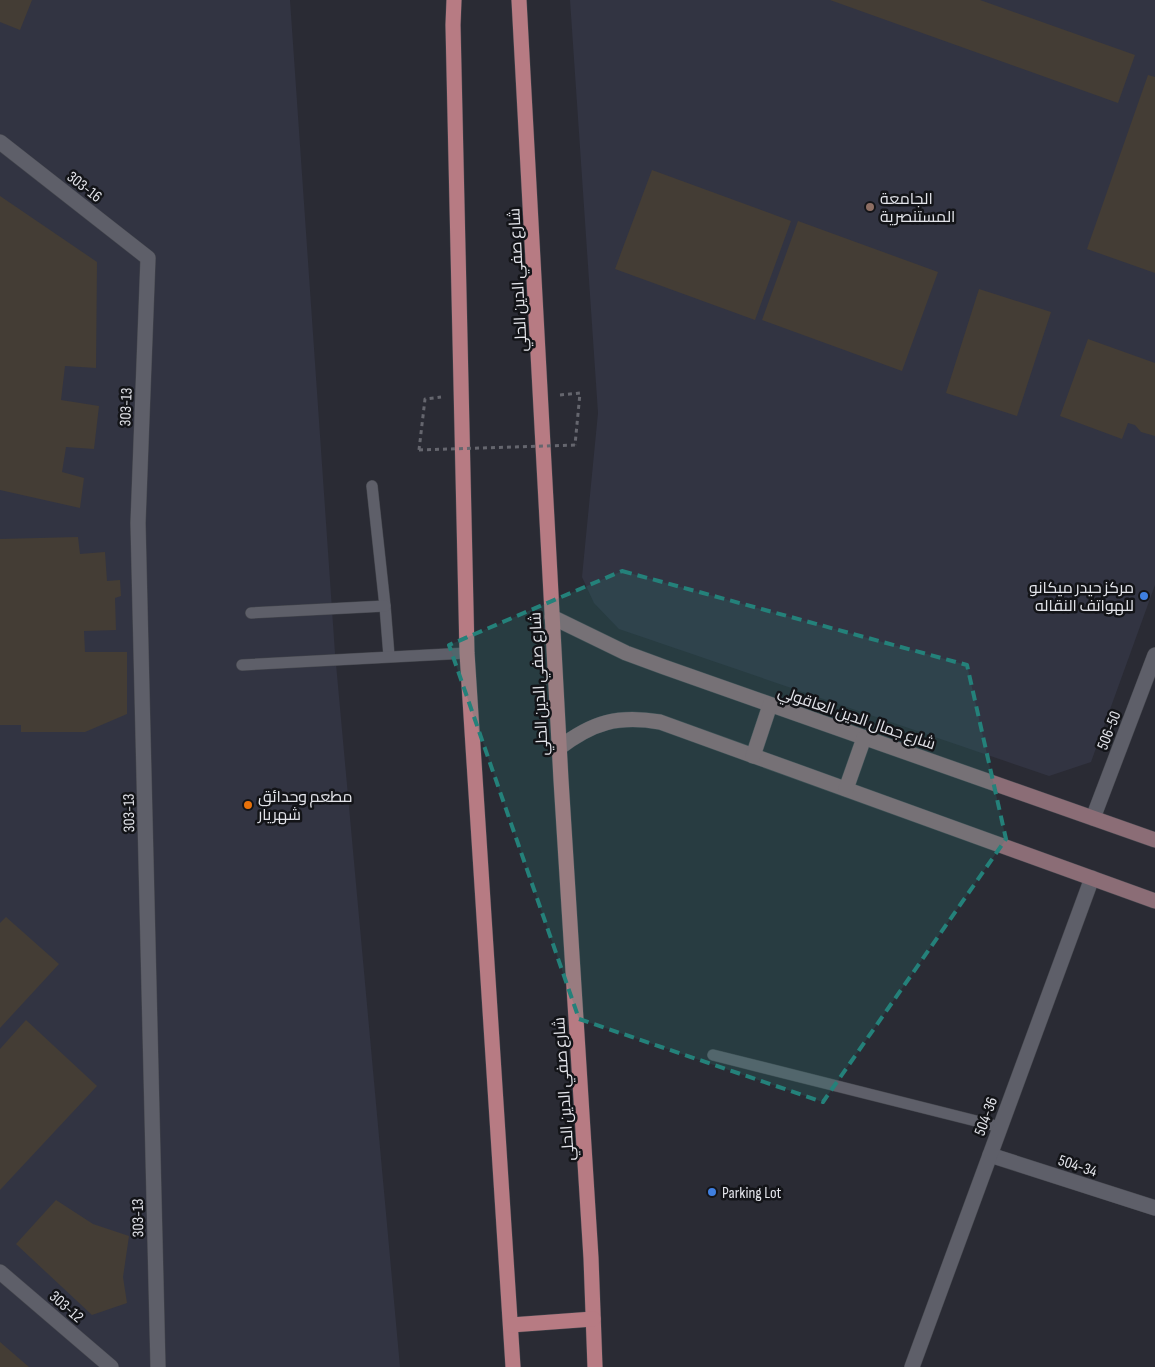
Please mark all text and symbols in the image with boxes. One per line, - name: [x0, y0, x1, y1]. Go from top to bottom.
- street label: 303-16: [63, 168, 105, 207]
- place label: الجامعة المستنصرية: [880, 190, 955, 227]
- marker: الجامعة المستنصرية: [864, 201, 876, 213]
- street label: شارع صفي الدين الحلي: [505, 207, 535, 352]
- street label: 303-13: [116, 387, 137, 427]
- place label: مركز حيدر ميكانو للهواتف النقاله: [1029, 579, 1134, 616]
- marker: مركز حيدر ميكانو للهواتف النقاله: [1138, 590, 1150, 602]
- street label: شارع صفي الدين الحلي: [526, 611, 556, 756]
- street label: شارع جمال الدين العاقولي: [774, 683, 938, 757]
- street label: 506-50: [1093, 708, 1125, 753]
- place label: مطعم وحدائق شهريار: [257, 788, 353, 825]
- street label: 303-13: [120, 793, 139, 833]
- marker: مطعم وحدائق شهريار: [242, 799, 254, 811]
- street label: شارع صفي الدين الحلي: [550, 1016, 582, 1161]
- street label: 504-36: [971, 1095, 1002, 1138]
- street label: 504-34: [1056, 1151, 1100, 1182]
- place label: Parking Lot: [722, 1184, 782, 1203]
- marker: Parking Lot: [706, 1186, 718, 1198]
- street label: 303-13: [129, 1198, 148, 1238]
- street label: 303-12: [45, 1287, 87, 1327]

